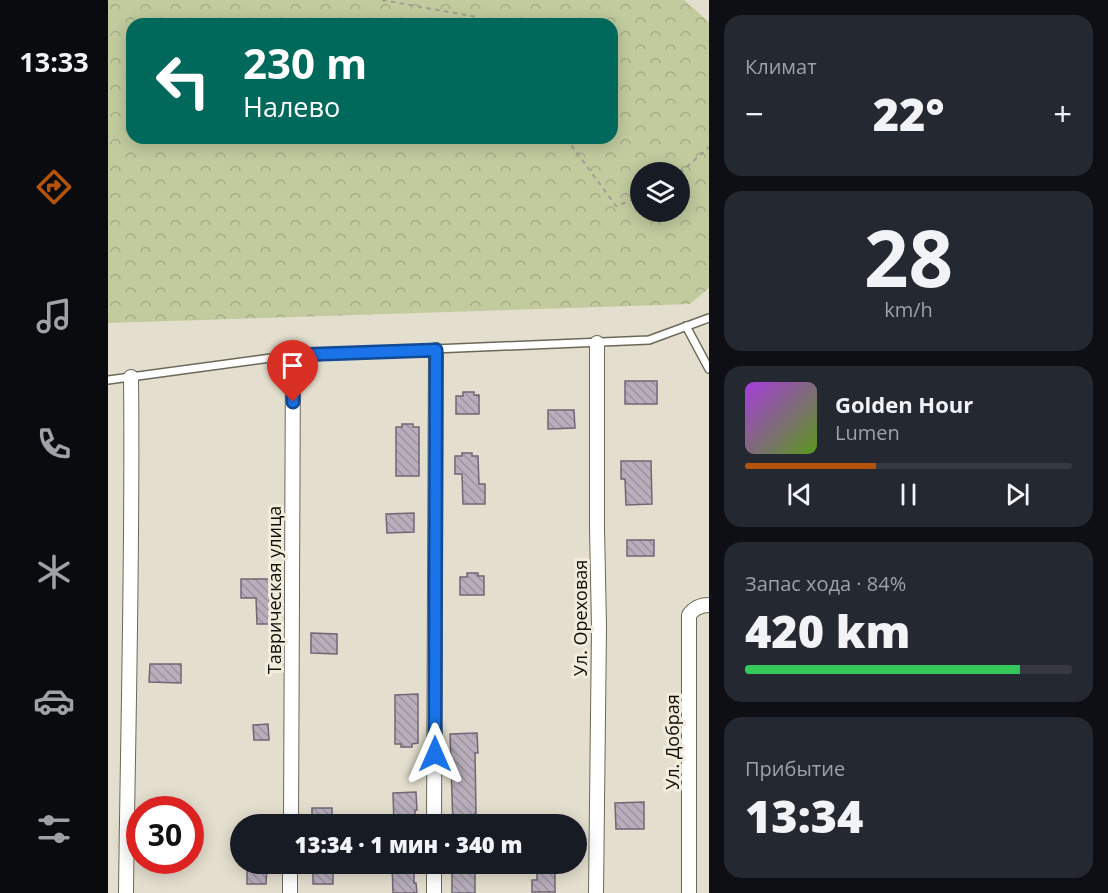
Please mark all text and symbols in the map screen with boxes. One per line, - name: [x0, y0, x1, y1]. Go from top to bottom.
- text: 230 m: [243, 34, 367, 91]
- icon: left: [144, 42, 222, 120]
- text: 13:33: [19, 43, 89, 80]
- text: Климат: [745, 53, 817, 80]
- text: 22°: [873, 83, 944, 144]
- text: Налево: [243, 88, 340, 125]
- text: −: [745, 91, 764, 136]
- text: +: [1053, 91, 1072, 136]
- map controls: [630, 162, 690, 222]
- button: layers: [630, 162, 690, 222]
- icon: directions: [33, 166, 75, 208]
- text: 28: [864, 204, 953, 310]
- icon: music: [33, 295, 75, 337]
- text: km/h: [884, 296, 933, 323]
- pin: [267, 340, 318, 402]
- icon: arrive: [276, 349, 309, 382]
- text: Golden Hour: [835, 389, 973, 419]
- text: Lumen: [835, 419, 900, 446]
- icon: phone: [33, 423, 75, 465]
- icon: previous: [783, 478, 816, 511]
- icon: pause: [892, 478, 925, 511]
- icon: next: [1001, 478, 1034, 511]
- street label: Таврическая улица: [262, 506, 286, 674]
- icon: climate: [33, 551, 75, 593]
- street label: Ул. Ореховая: [568, 560, 592, 676]
- text: Запас хода · 84%: [745, 570, 906, 597]
- text: 420 km: [745, 600, 910, 661]
- icon: car: [33, 680, 75, 722]
- street label: Ул. Добрая: [660, 694, 684, 790]
- position arrow: [403, 722, 467, 786]
- text: Прибытие: [745, 755, 845, 782]
- text: 13:34: [745, 785, 863, 846]
- speed limit sign: 30: [126, 796, 204, 874]
- icon: filters: [33, 808, 75, 850]
- text: 13:34 · 1 мин · 340 m: [295, 829, 522, 859]

